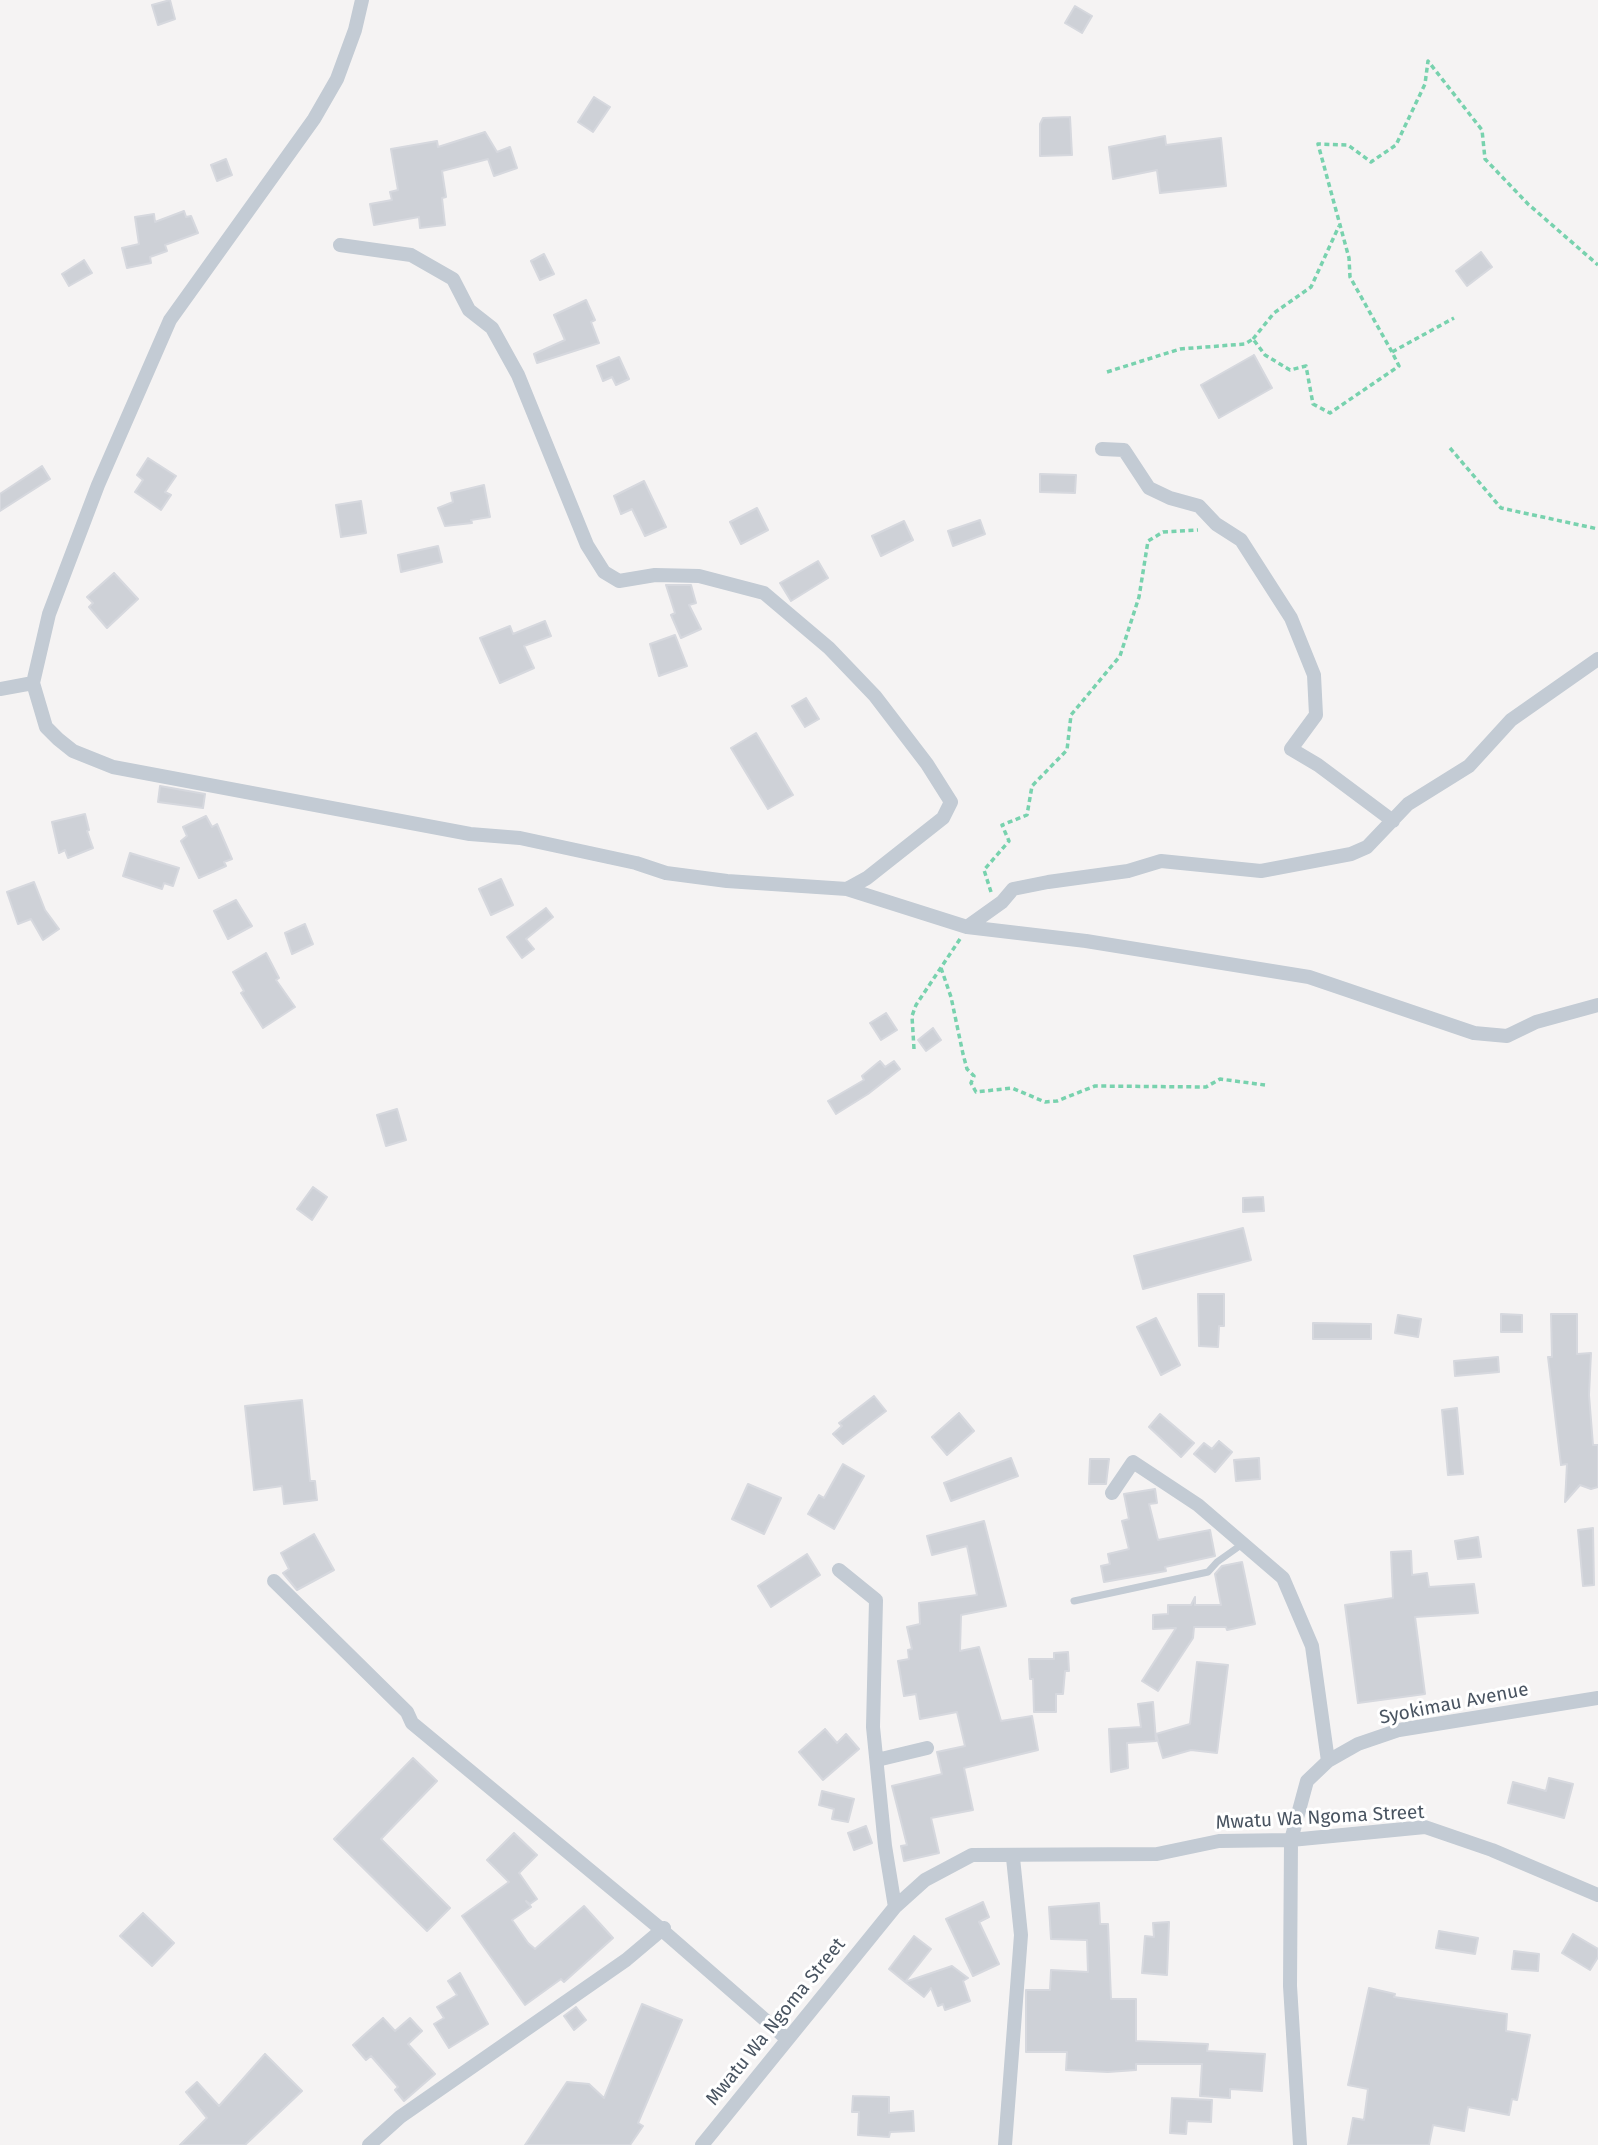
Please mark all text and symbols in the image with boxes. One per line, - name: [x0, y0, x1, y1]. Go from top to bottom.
- street label: Syokimau Avenue: [1378, 1678, 1530, 1730]
- street label: Mwatu Wa Ngoma Street: [1215, 1801, 1425, 1835]
- street label: Mwatu Wa Ngoma Street: [701, 1934, 851, 2110]

